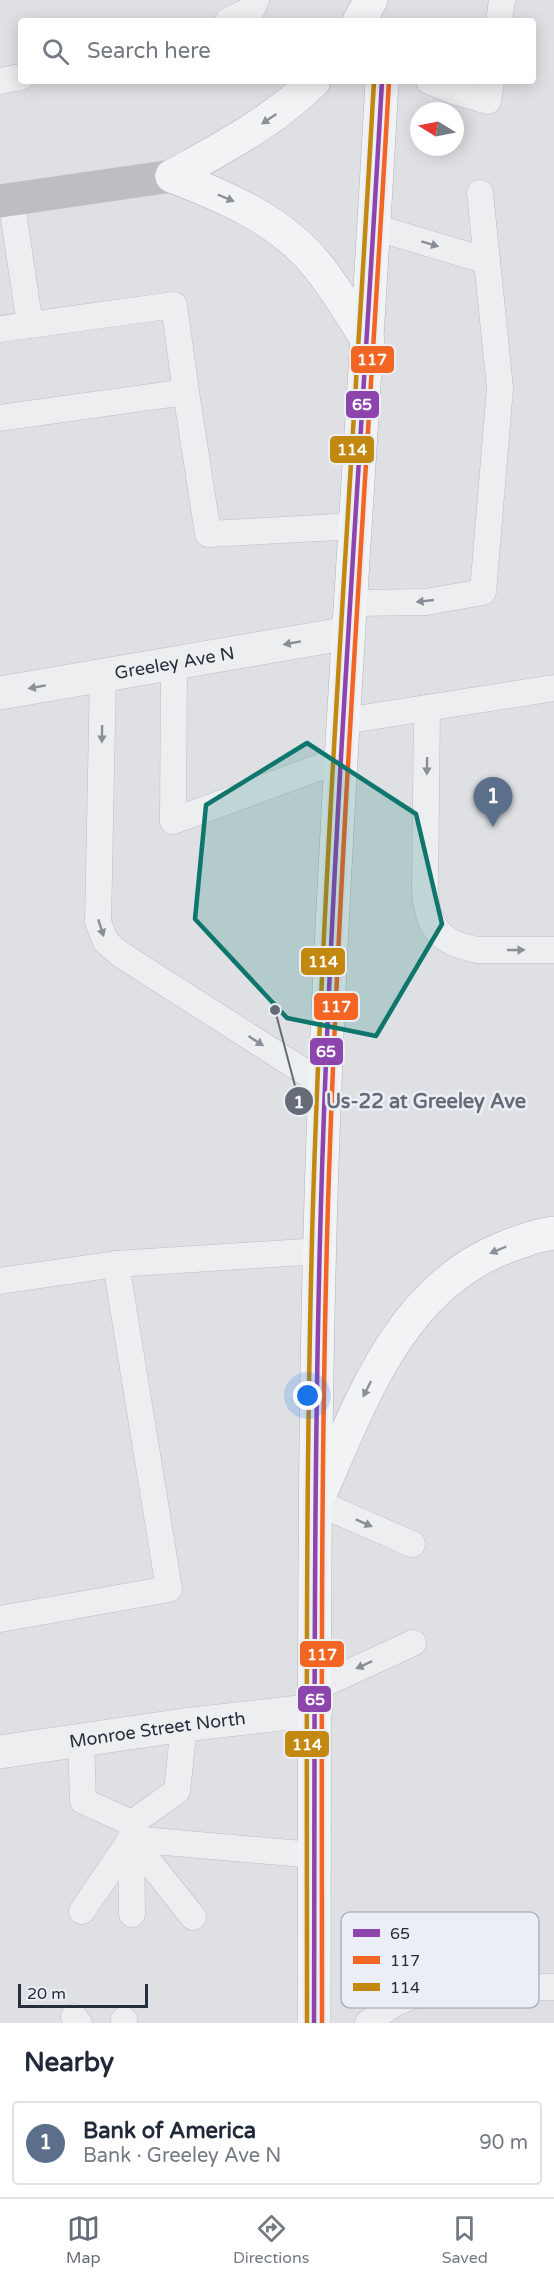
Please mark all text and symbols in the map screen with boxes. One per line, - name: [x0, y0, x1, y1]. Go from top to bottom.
- search box: [18, 18, 536, 84]
- icon: search: [39, 35, 72, 68]
- text: Search here: [87, 38, 211, 64]
- north arrow: [410, 102, 464, 156]
- one-way arrow: [262, 113, 278, 125]
- one-way arrow: [218, 193, 236, 203]
- one-way arrow: [421, 240, 439, 249]
- line badge: 117: [350, 345, 395, 374]
- text: 117: [357, 350, 387, 370]
- line badge: 65: [345, 390, 380, 419]
- text: 65: [352, 395, 372, 415]
- line badge: 114: [329, 435, 375, 464]
- text: 114: [337, 440, 367, 460]
- one-way arrow: [416, 596, 435, 606]
- one-way arrow: [282, 639, 301, 648]
- street label: Greeley Ave N: [113, 642, 236, 684]
- one-way arrow: [28, 683, 47, 692]
- one-way arrow: [97, 724, 107, 743]
- one-way arrow: [422, 757, 431, 776]
- pin: 1: [474, 778, 512, 827]
- one-way arrow: [97, 919, 106, 937]
- one-way arrow: [506, 945, 525, 955]
- line badge: 114: [300, 947, 346, 976]
- text: 114: [308, 952, 338, 972]
- line badge: 117: [313, 992, 359, 1021]
- text: 117: [321, 997, 351, 1017]
- one-way arrow: [248, 1036, 264, 1047]
- line badge: 65: [309, 1037, 344, 1066]
- text: 65: [316, 1042, 336, 1062]
- callout: Us-22 at Greeley Ave: [284, 1082, 538, 1120]
- text: Us-22 at Greeley Ave: [326, 1090, 526, 1114]
- text: 1: [293, 1091, 305, 1113]
- one-way arrow: [489, 1245, 507, 1255]
- one-way arrow: [362, 1380, 372, 1397]
- your location: [293, 1381, 322, 1410]
- one-way arrow: [355, 1519, 372, 1528]
- line badge: 117: [299, 1640, 345, 1668]
- text: 117: [307, 1645, 337, 1665]
- one-way arrow: [355, 1661, 373, 1671]
- line badge: 65: [297, 1685, 332, 1713]
- text: 65: [305, 1690, 325, 1710]
- street label: Monroe Street North: [68, 1707, 247, 1753]
- line badge: 114: [284, 1730, 330, 1758]
- text: 114: [292, 1735, 322, 1755]
- legend: [341, 1912, 539, 2008]
- text: 65: [390, 1924, 410, 1944]
- text: 117: [390, 1951, 420, 1971]
- text: 114: [390, 1978, 420, 1998]
- scale bar: [18, 1981, 148, 2008]
- text: 20 m: [27, 1984, 66, 2004]
- text: Nearby: [24, 2047, 114, 2078]
- text: Bank of America: [83, 2118, 256, 2144]
- text: 1: [39, 2131, 52, 2155]
- text: 90 m: [479, 2131, 528, 2155]
- text: Bank · Greeley Ave N: [83, 2144, 281, 2168]
- tab: Map: [66, 2212, 101, 2268]
- tab: Directions: [233, 2212, 309, 2268]
- tab: Saved: [442, 2212, 488, 2268]

